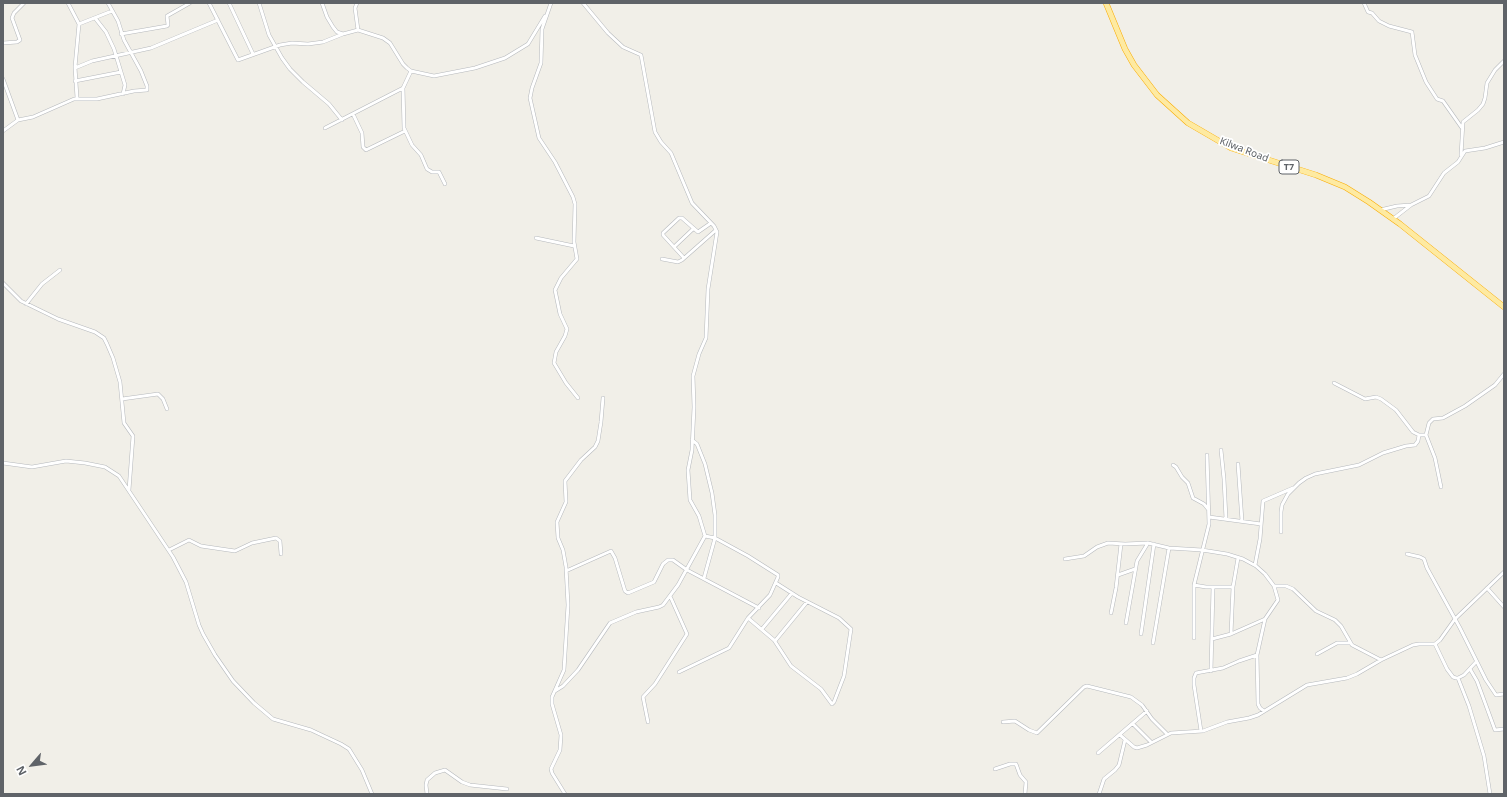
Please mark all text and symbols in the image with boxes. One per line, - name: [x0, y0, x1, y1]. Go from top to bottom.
- street label: Kilwa Road: [1218, 135, 1270, 165]
- road number: T7: [1279, 160, 1299, 174]
- north arrow: [12, 745, 52, 785]
- text: N: [12, 763, 30, 778]

